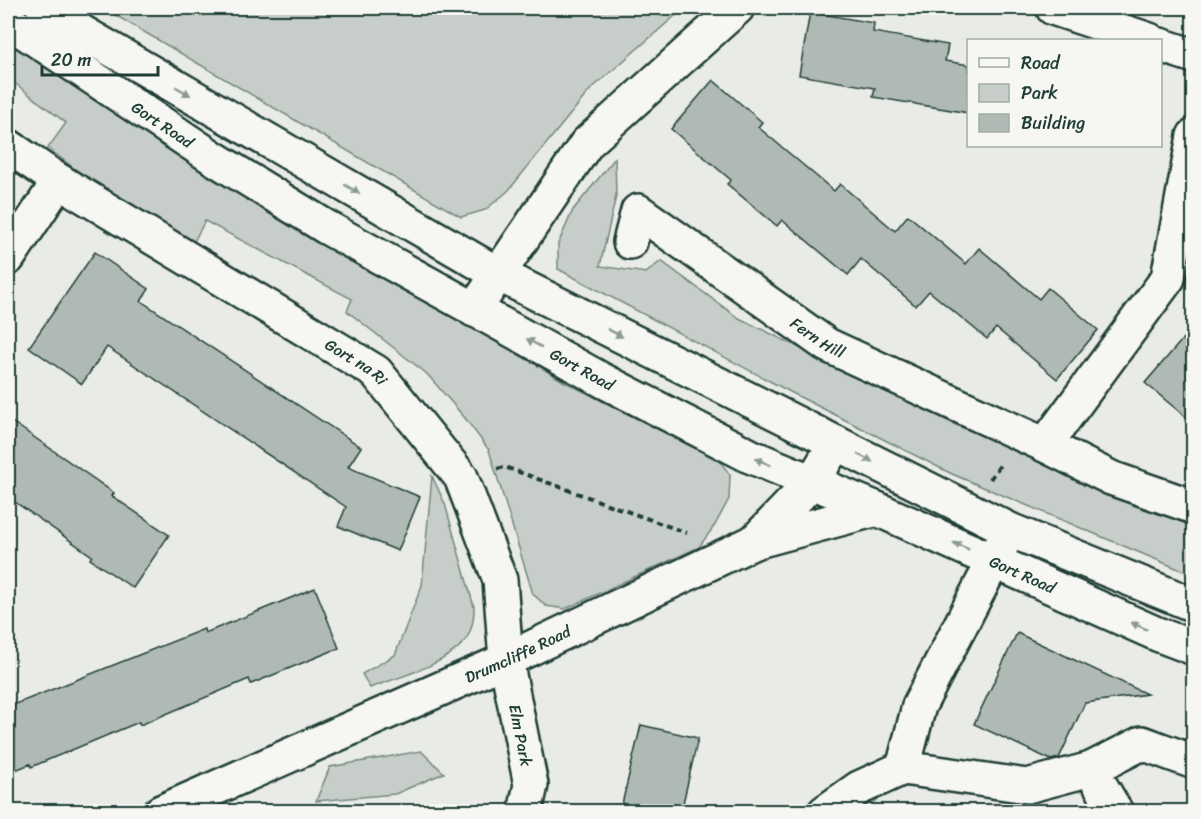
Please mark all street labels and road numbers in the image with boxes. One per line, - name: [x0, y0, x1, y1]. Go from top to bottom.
- street label: Gort Road: [126, 93, 201, 157]
- street label: Fern Hill: [784, 309, 851, 366]
- street label: Gort na Ri: [319, 330, 396, 392]
- street label: Gort Road: [545, 339, 621, 399]
- street label: Gort Road: [985, 546, 1062, 602]
- street label: Drumcliffe Road: [460, 616, 577, 691]
- street label: Elm Park: [501, 702, 541, 769]

